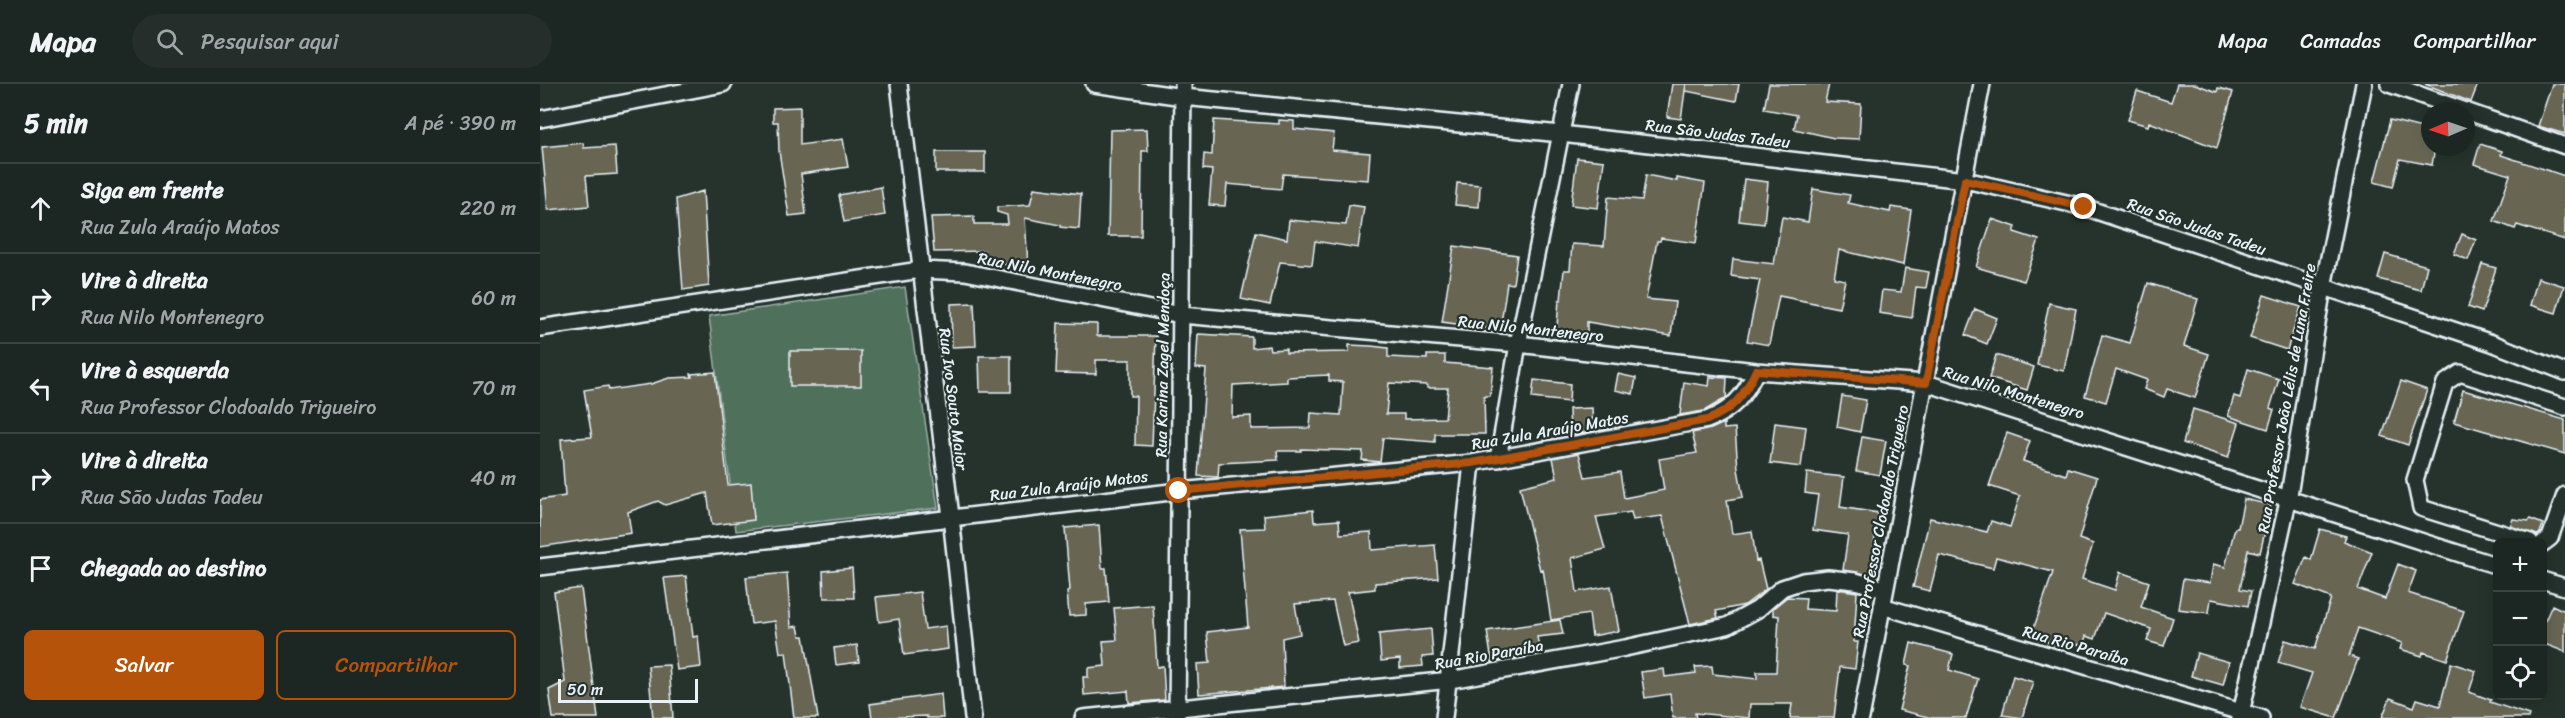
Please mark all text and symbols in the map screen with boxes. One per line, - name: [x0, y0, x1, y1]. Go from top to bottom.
- search box: [132, 14, 552, 68]
- text: Mapa: [30, 17, 96, 66]
- text: Pesquisar aqui: [201, 22, 339, 61]
- text: Mapa: [2218, 22, 2267, 60]
- text: Camadas: [2300, 22, 2381, 60]
- text: Compartilhar: [2414, 22, 2535, 60]
- icon: search: [153, 25, 186, 58]
- text: 5 min: [24, 100, 88, 146]
- north arrow: [2421, 102, 2475, 156]
- text: A pé · 390 m: [405, 106, 516, 141]
- street label: Rua São Judas Tadeu: [1644, 110, 1792, 157]
- text: Siga em frente: [81, 171, 224, 210]
- street label: Rua São Judas Tadeu: [2123, 189, 2271, 264]
- text: 220 m: [460, 191, 516, 226]
- icon: ahead: [24, 192, 57, 225]
- route end: [2070, 193, 2096, 219]
- text: Rua Zula Araújo Matos: [81, 210, 280, 245]
- street label: Rua Nilo Montenegro: [975, 243, 1125, 300]
- text: Vire à direita: [81, 261, 208, 300]
- street label: Rua Professor João Lélis de Luna Freire: [2248, 261, 2325, 535]
- street label: Rua Karina Zagel Mendoça: [1146, 272, 1179, 458]
- text: 60 m: [471, 281, 516, 316]
- icon: right: [24, 282, 57, 315]
- text: Rua Nilo Montenegro: [81, 300, 264, 335]
- street label: Rua Nilo Montenegro: [1457, 306, 1605, 351]
- street label: Rua Ivo Souto Maior: [930, 326, 977, 473]
- text: Vire à esquerda: [81, 351, 229, 390]
- street label: Rua Nilo Montenegro: [1940, 357, 2088, 428]
- text: 70 m: [471, 371, 516, 406]
- icon: left: [24, 372, 57, 405]
- text: Rua Professor Clodoaldo Trigueiro: [81, 390, 376, 425]
- street label: Rua Zula Araújo Matos: [1469, 402, 1632, 459]
- street label: Rua Professor Clodoaldo Trigueiro: [1844, 402, 1917, 640]
- text: Vire à direita: [81, 441, 208, 480]
- text: 40 m: [470, 461, 516, 496]
- street label: Rua Zula Araújo Matos: [988, 461, 1150, 510]
- icon: right: [24, 462, 57, 495]
- route start: [1165, 477, 1191, 503]
- text: Rua São Judas Tadeu: [81, 480, 263, 515]
- map controls: [2493, 538, 2547, 700]
- button: +: [2493, 538, 2547, 592]
- text: Chegada ao destino: [81, 549, 266, 588]
- icon: arrive: [24, 552, 57, 585]
- button: −: [2493, 592, 2547, 646]
- street label: Rua Rio Paraíba: [2019, 616, 2133, 675]
- button: Salvar: [24, 630, 264, 700]
- button: Compartilhar: [276, 630, 516, 700]
- street label: Rua Rio Paraíba: [1433, 631, 1546, 678]
- button: locate: [2493, 646, 2547, 700]
- text: 50 m: [567, 675, 603, 704]
- scale bar: [558, 676, 698, 704]

